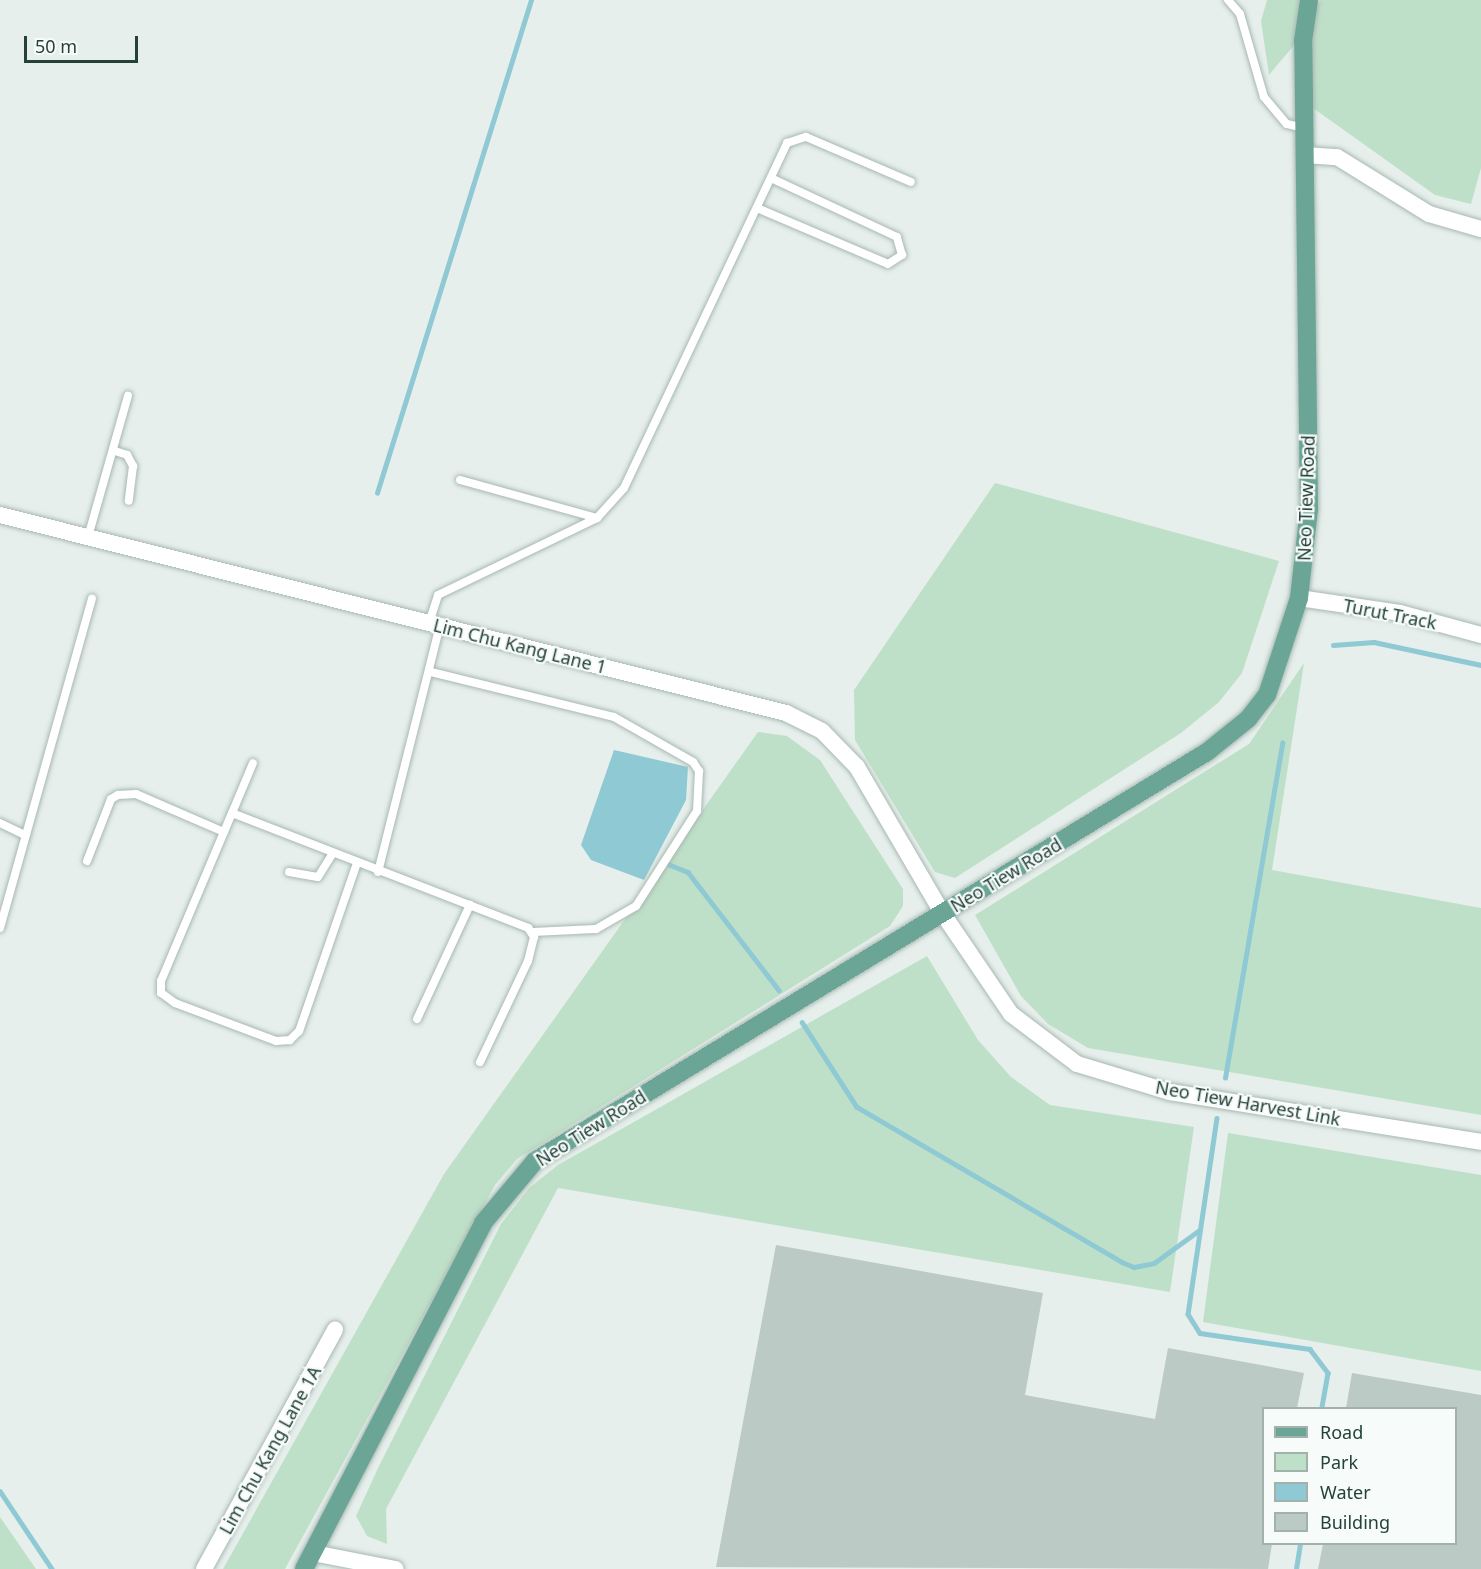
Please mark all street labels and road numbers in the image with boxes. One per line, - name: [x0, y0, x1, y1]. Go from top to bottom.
- street label: Neo Tiew Road: [1293, 435, 1319, 561]
- street label: Turut Track: [1342, 594, 1438, 634]
- street label: Lim Chu Kang Lane 1: [431, 614, 609, 678]
- street label: Neo Tiew Road: [946, 833, 1066, 917]
- street label: Neo Tiew Harvest Link: [1154, 1076, 1342, 1130]
- street label: Neo Tiew Road: [532, 1085, 650, 1171]
- street label: Lim Chu Kang Lane 1A: [215, 1362, 325, 1538]

